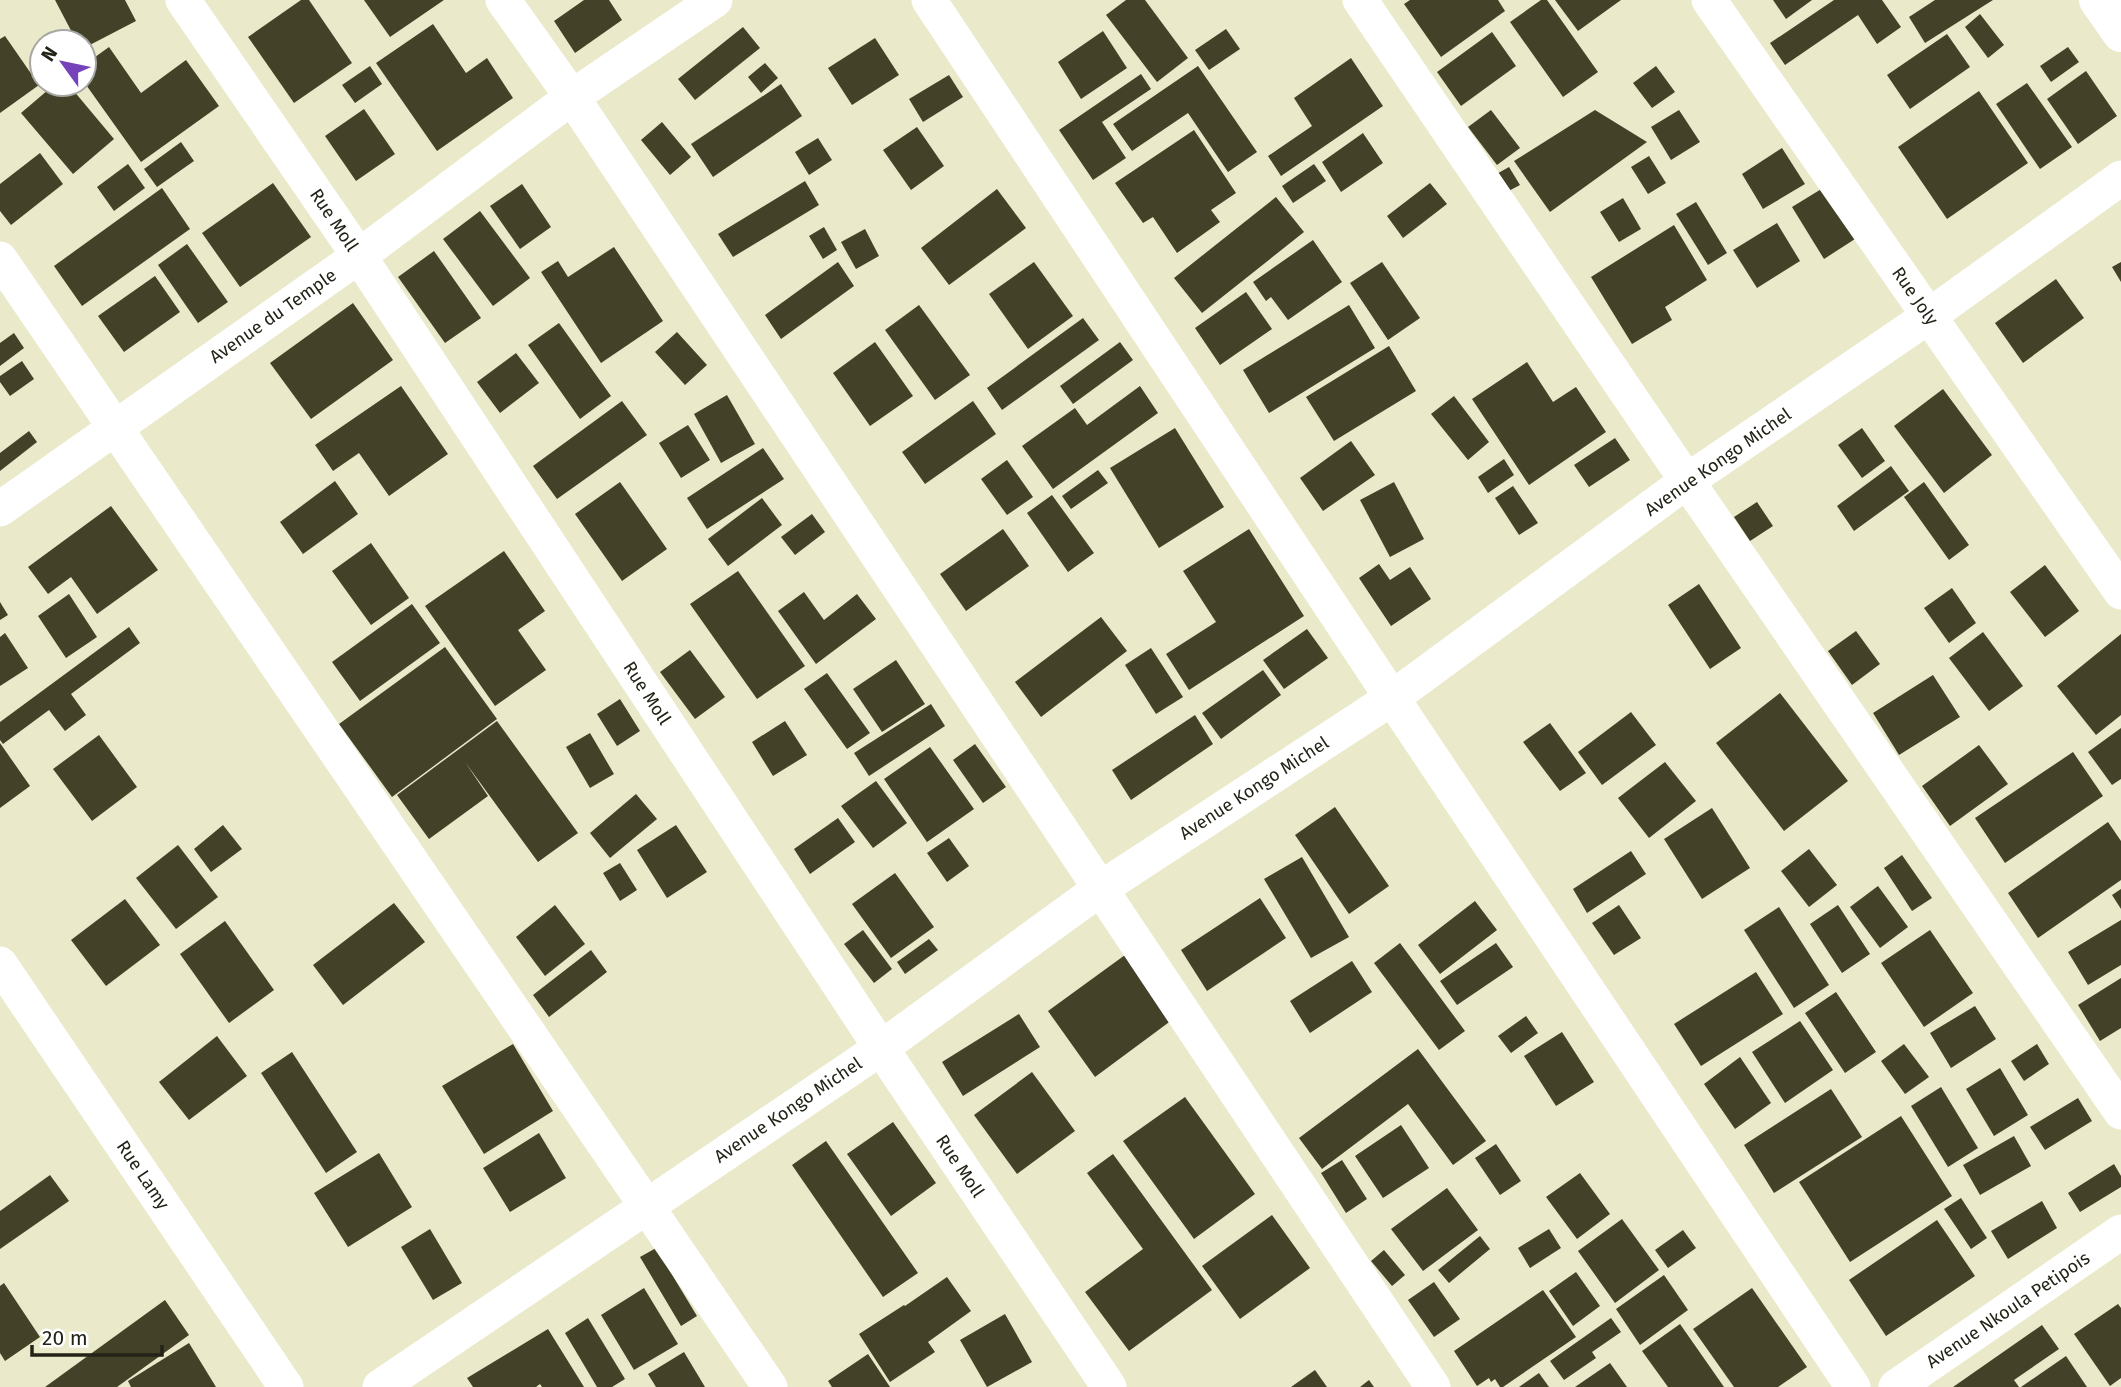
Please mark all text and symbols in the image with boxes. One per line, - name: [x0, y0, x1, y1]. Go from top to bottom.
- north arrow: [28, 28, 98, 98]
- text: N: [36, 42, 62, 66]
- street label: Rue Moll: [305, 184, 363, 256]
- street label: Rue Joly: [1887, 263, 1943, 329]
- street label: Avenue du Temple: [205, 264, 341, 368]
- street label: Avenue Kongo Michel: [1641, 403, 1795, 521]
- street label: Rue Moll: [618, 657, 676, 729]
- street label: Avenue Kongo Michel: [1175, 732, 1333, 844]
- street label: Avenue Kongo Michel: [710, 1052, 866, 1168]
- street label: Rue Moll: [931, 1130, 989, 1202]
- street label: Rue Lamy: [112, 1136, 174, 1214]
- street label: Avenue Nkoula Petipois: [1922, 1247, 2094, 1373]
- scale bar: [32, 1314, 161, 1358]
- text: 20 m: [42, 1325, 88, 1351]

